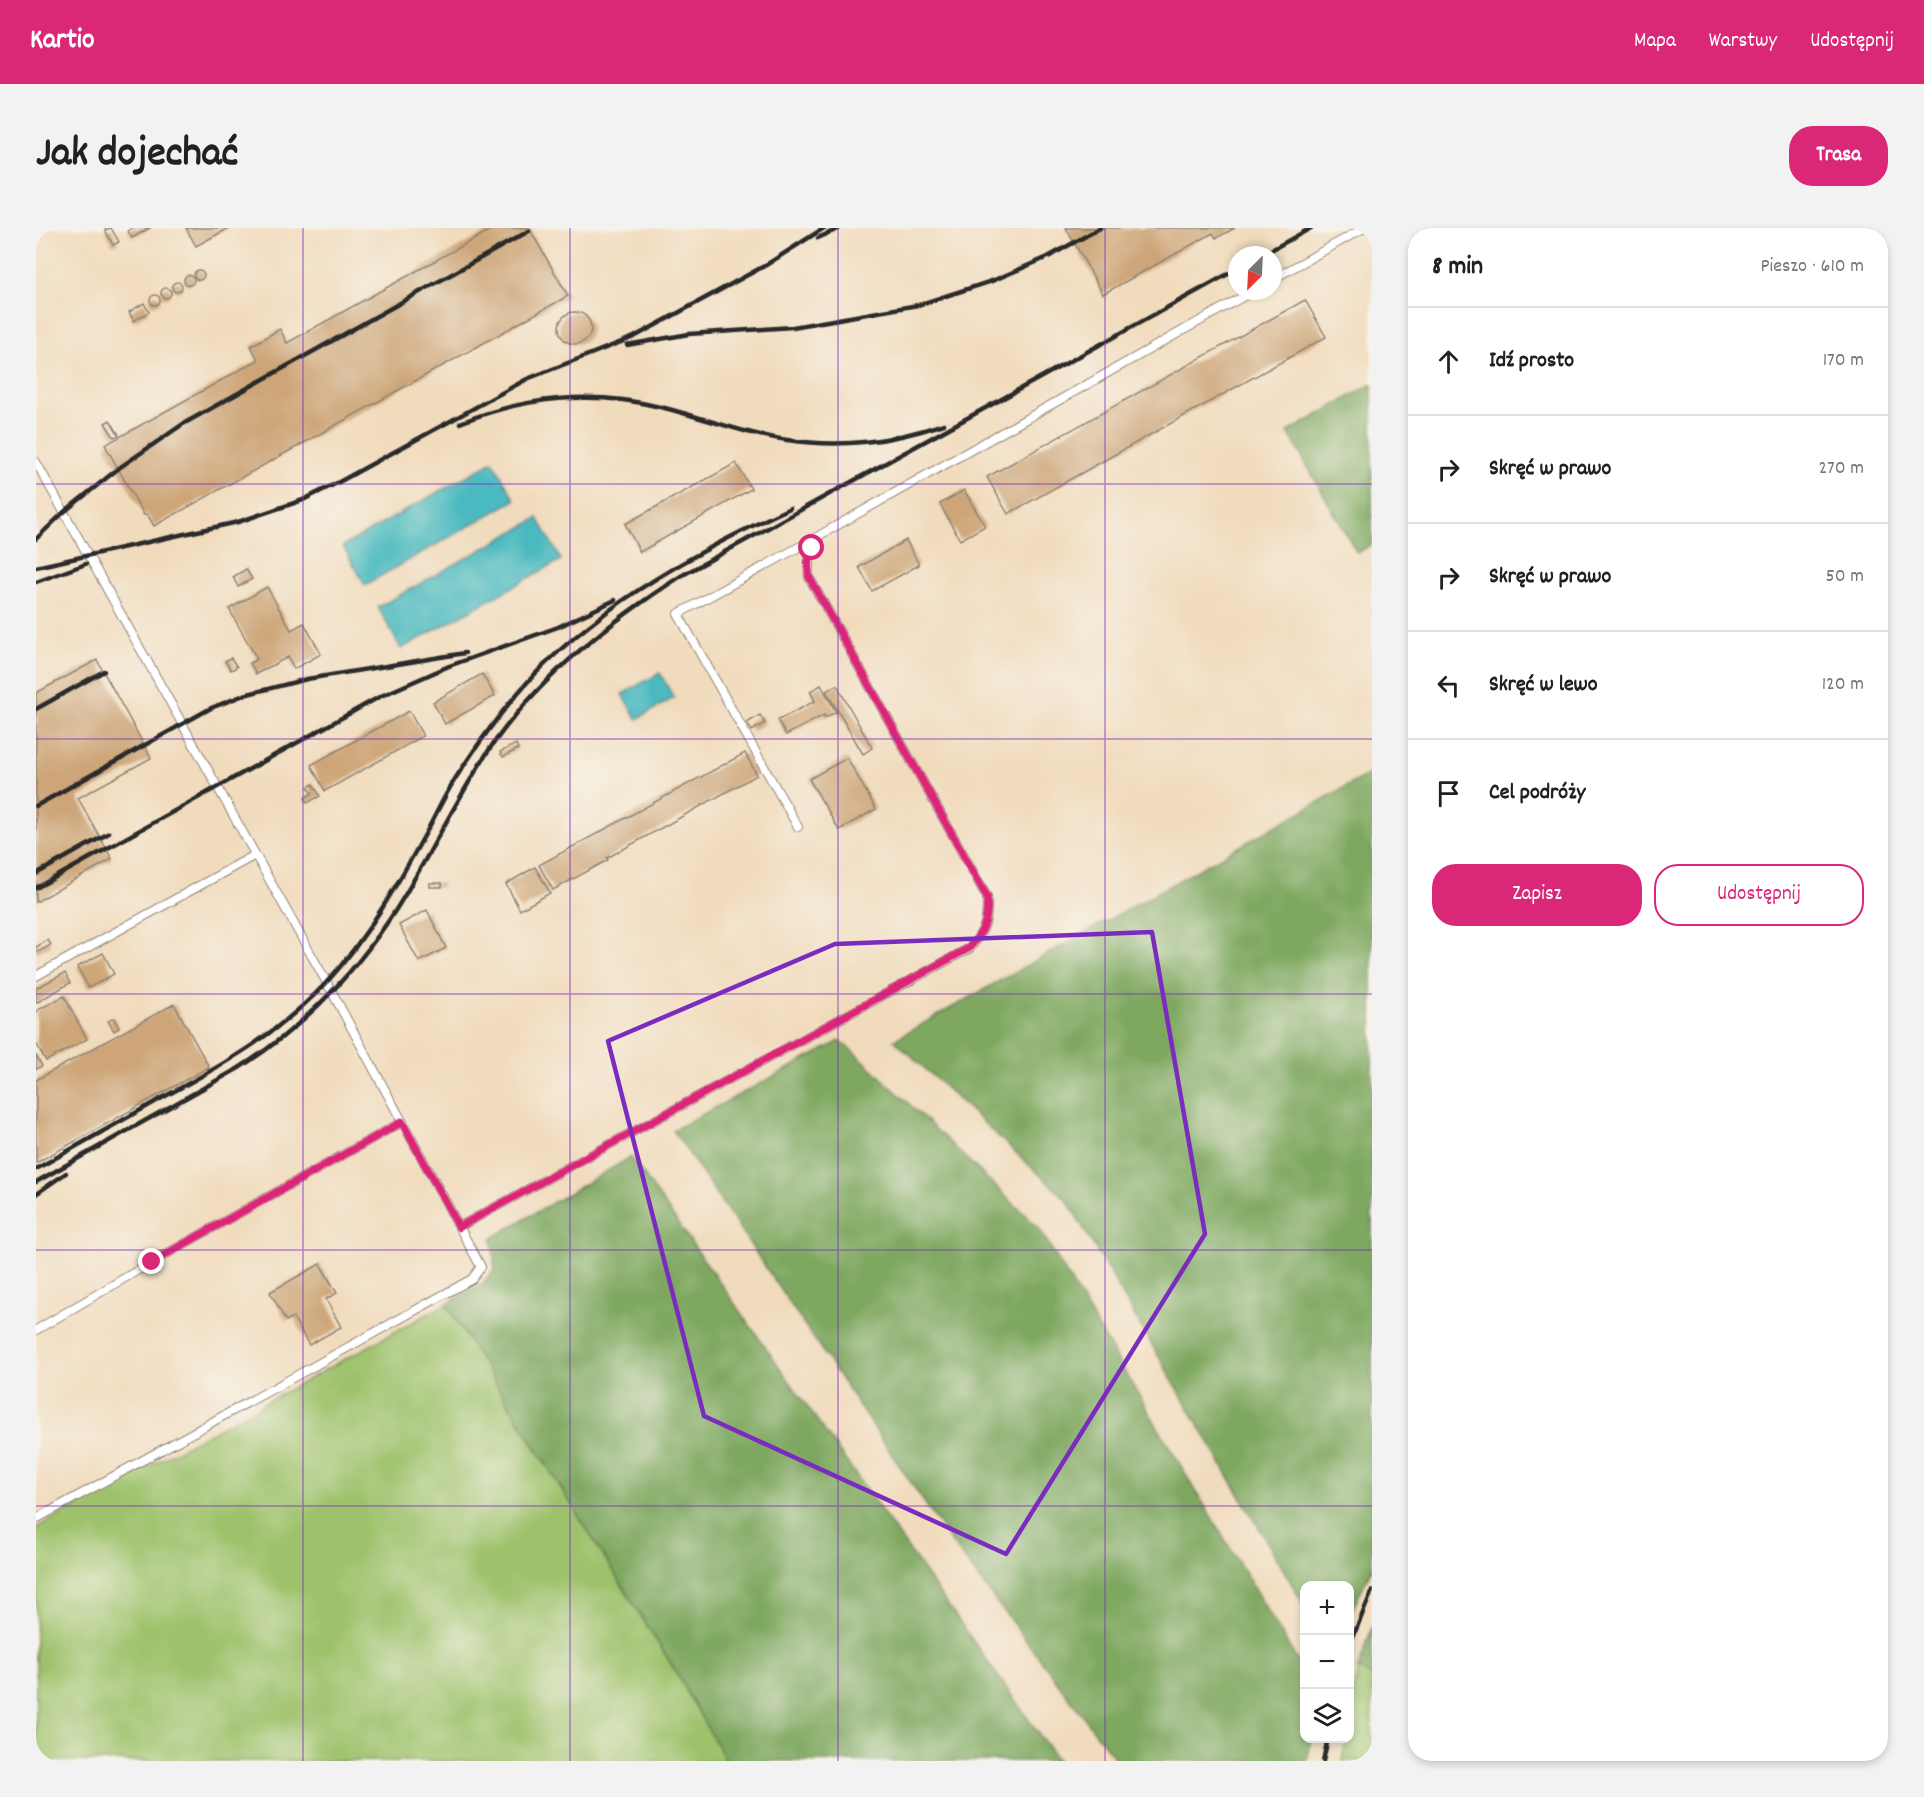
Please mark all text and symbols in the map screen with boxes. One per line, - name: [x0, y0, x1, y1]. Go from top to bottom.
- text: Kartio: [30, 22, 94, 62]
- text: Mapa: [1634, 27, 1676, 57]
- text: Warstwy: [1709, 27, 1777, 57]
- text: Udostępnij: [1810, 27, 1894, 57]
- text: Jak dojechać: [36, 126, 238, 186]
- button: Trasa: [1789, 126, 1888, 186]
- north arrow: [1228, 246, 1282, 300]
- text: 8 min: [1432, 249, 1483, 286]
- text: Pieszo · 610 m: [1760, 253, 1864, 281]
- icon: ahead: [1432, 345, 1465, 378]
- text: Idź prosto: [1489, 346, 1574, 377]
- text: 170 m: [1823, 347, 1864, 375]
- icon: right: [1432, 453, 1465, 486]
- text: Skręć w prawo: [1489, 454, 1611, 485]
- text: 270 m: [1818, 455, 1864, 483]
- route start: [798, 534, 824, 560]
- icon: right: [1432, 561, 1465, 594]
- text: Skręć w prawo: [1489, 562, 1611, 593]
- text: 50 m: [1826, 563, 1864, 591]
- icon: left: [1432, 669, 1465, 702]
- text: Skręć w lewo: [1489, 670, 1598, 701]
- text: 120 m: [1822, 671, 1864, 699]
- icon: arrive: [1432, 777, 1465, 810]
- text: Cel podróży: [1489, 778, 1585, 809]
- button: Zapisz: [1432, 864, 1642, 926]
- button: Udostępnij: [1654, 864, 1864, 926]
- route end: [138, 1248, 164, 1274]
- map controls: [1300, 1581, 1354, 1743]
- button: +: [1300, 1581, 1354, 1635]
- button: −: [1300, 1635, 1354, 1689]
- button: layers: [1300, 1689, 1354, 1743]

